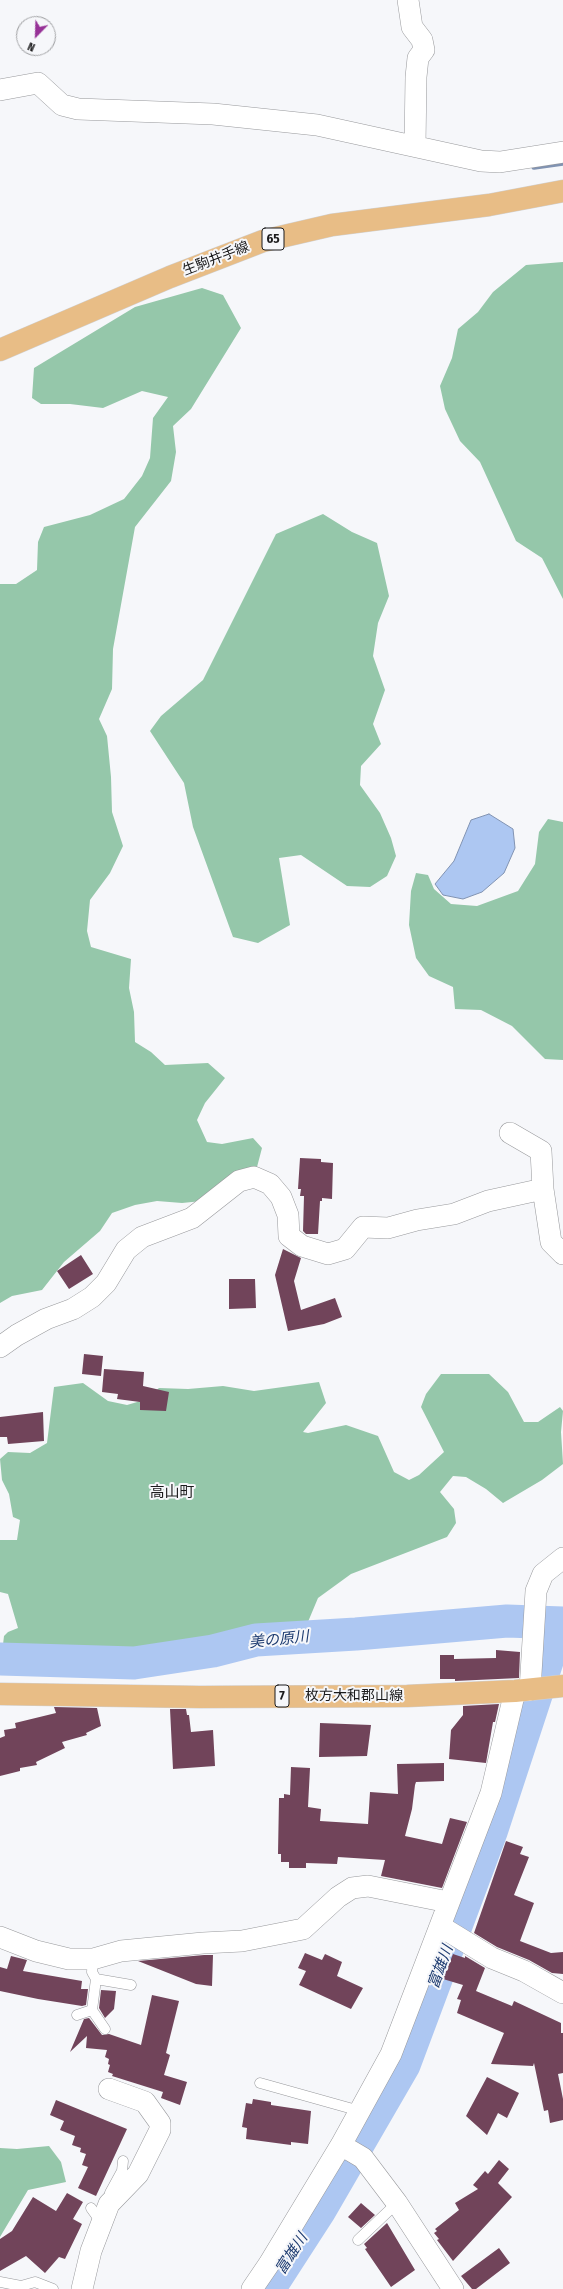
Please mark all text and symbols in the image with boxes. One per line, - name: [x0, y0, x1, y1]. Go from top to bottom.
- north arrow: [16, 16, 56, 56]
- text: N: [26, 39, 37, 54]
- road number: 65: [262, 228, 284, 250]
- street label: 生駒井手線: [180, 239, 252, 279]
- district label: 高山町: [150, 1484, 194, 1502]
- water label: 美の原川: [248, 1628, 310, 1652]
- road number: 7: [275, 1685, 289, 1707]
- street label: 枚方大和郡山線: [305, 1688, 403, 1704]
- water label: 富雄川: [425, 1943, 457, 1991]
- water label: 富雄川: [272, 2230, 312, 2278]

